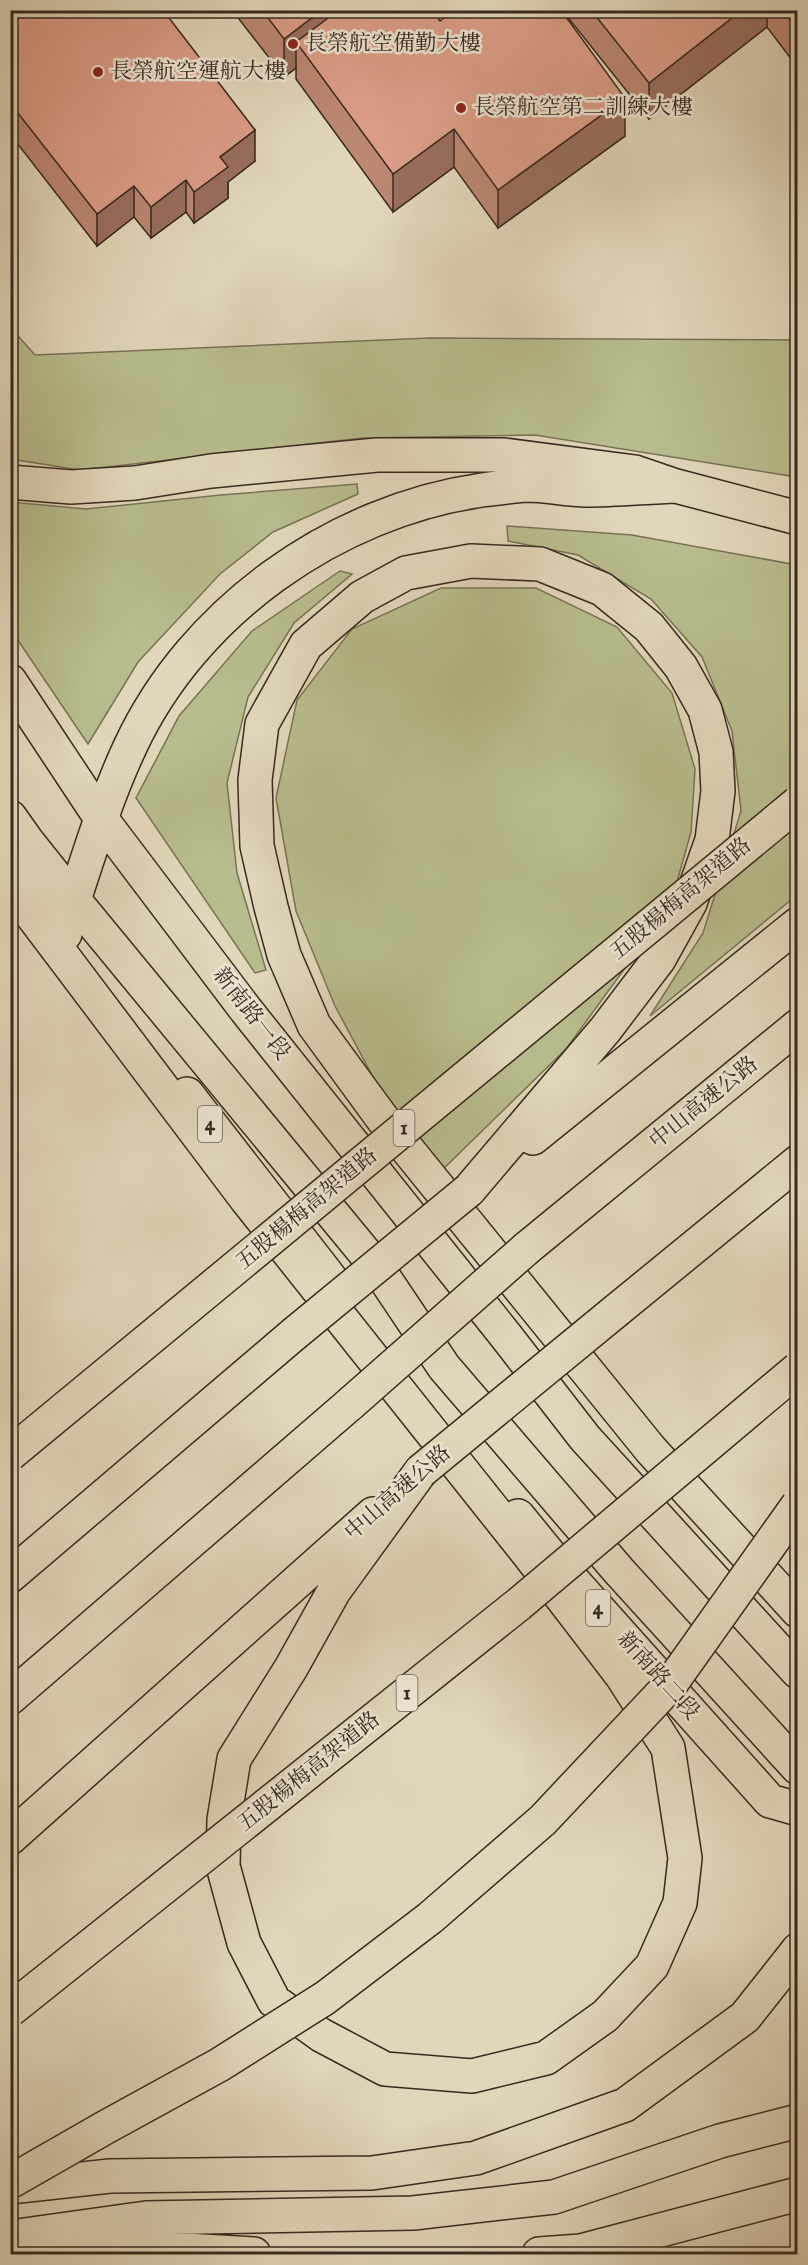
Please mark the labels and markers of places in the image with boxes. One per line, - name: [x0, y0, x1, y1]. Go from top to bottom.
- place label: 長榮航空備勤大樓: [305, 30, 481, 58]
- marker: 長榮航空備勤大樓: [286, 37, 300, 51]
- place label: 長榮航空運航大樓: [110, 58, 286, 86]
- marker: 長榮航空運航大樓: [91, 65, 105, 79]
- place label: 長榮航空第二訓練大樓: [473, 94, 693, 122]
- marker: 長榮航空第二訓練大樓: [454, 101, 468, 115]

